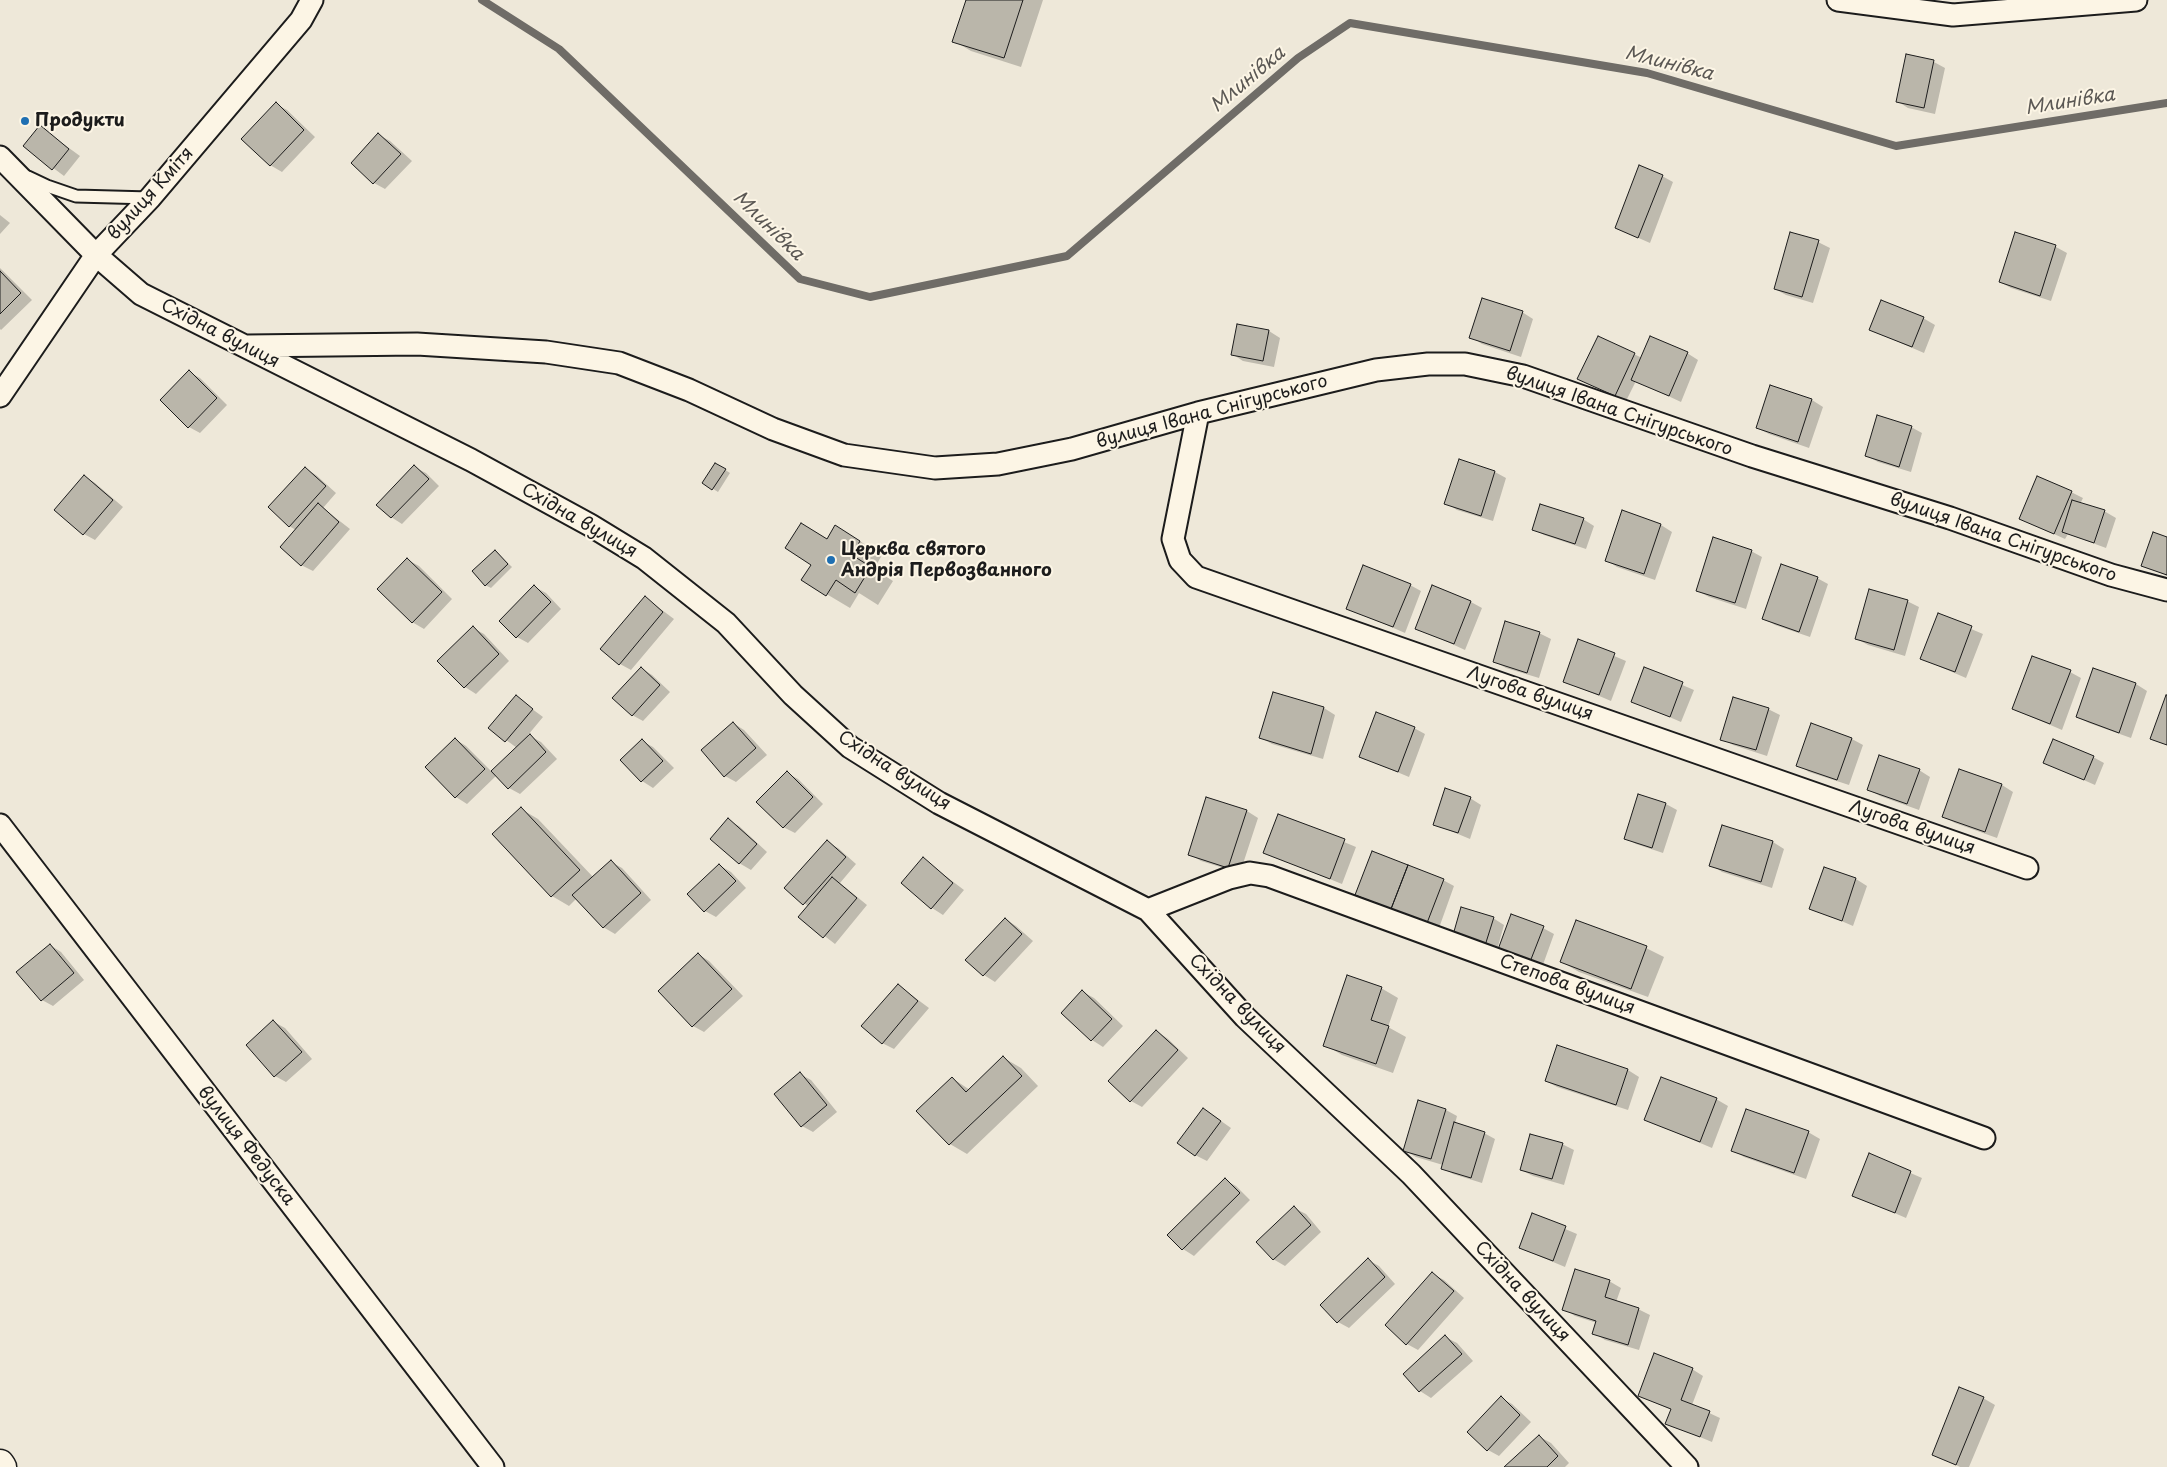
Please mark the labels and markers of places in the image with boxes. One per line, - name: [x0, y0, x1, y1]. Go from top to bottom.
- place label: Продукти: [35, 110, 125, 132]
- marker: Продукти: [19, 115, 31, 127]
- place label: Церква святого Андрія Первозванного: [841, 539, 1052, 582]
- marker: Церква святого Андрія Первозванного: [825, 554, 837, 566]

